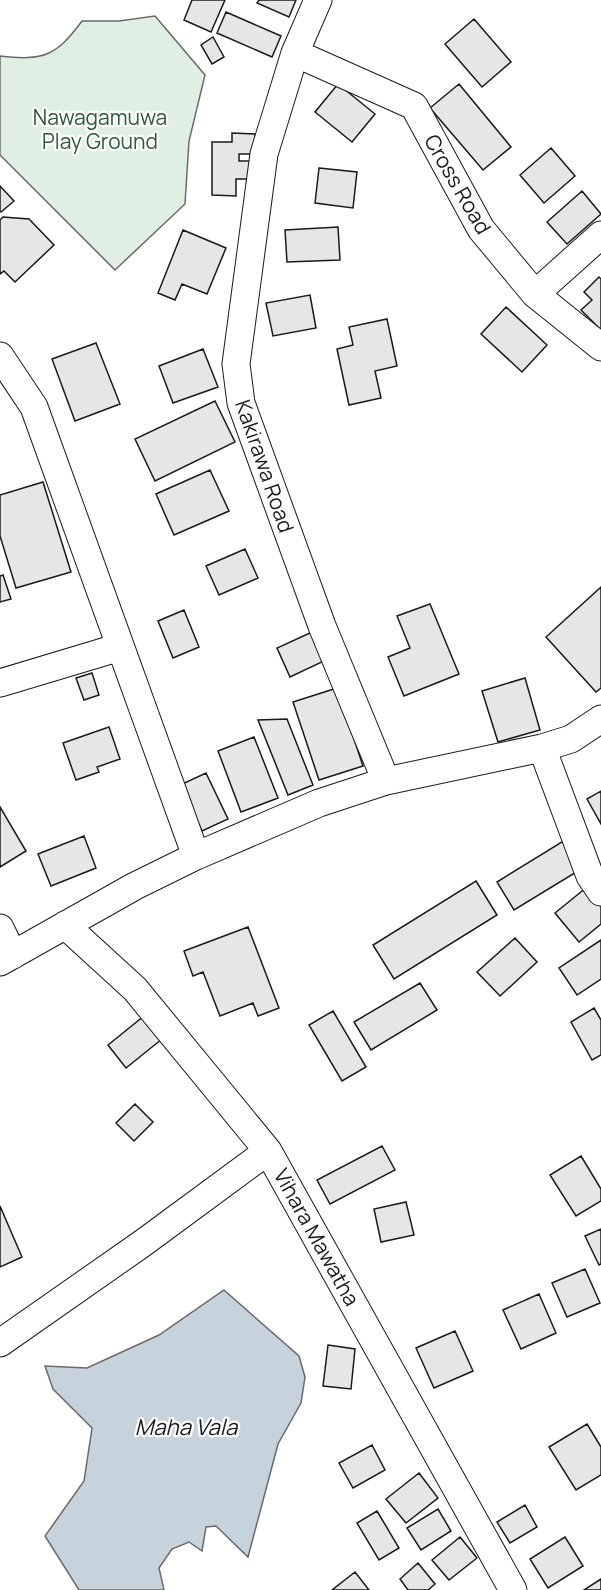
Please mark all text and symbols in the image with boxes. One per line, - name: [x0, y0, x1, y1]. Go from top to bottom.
- park label: Nawagamuwa Play Ground: [33, 103, 167, 155]
- street label: Cross Road: [418, 129, 498, 239]
- street label: Kakirawa Road: [229, 396, 301, 536]
- street label: Vihara Mawatha: [268, 1163, 366, 1311]
- water label: Maha Vala: [135, 1412, 239, 1442]

